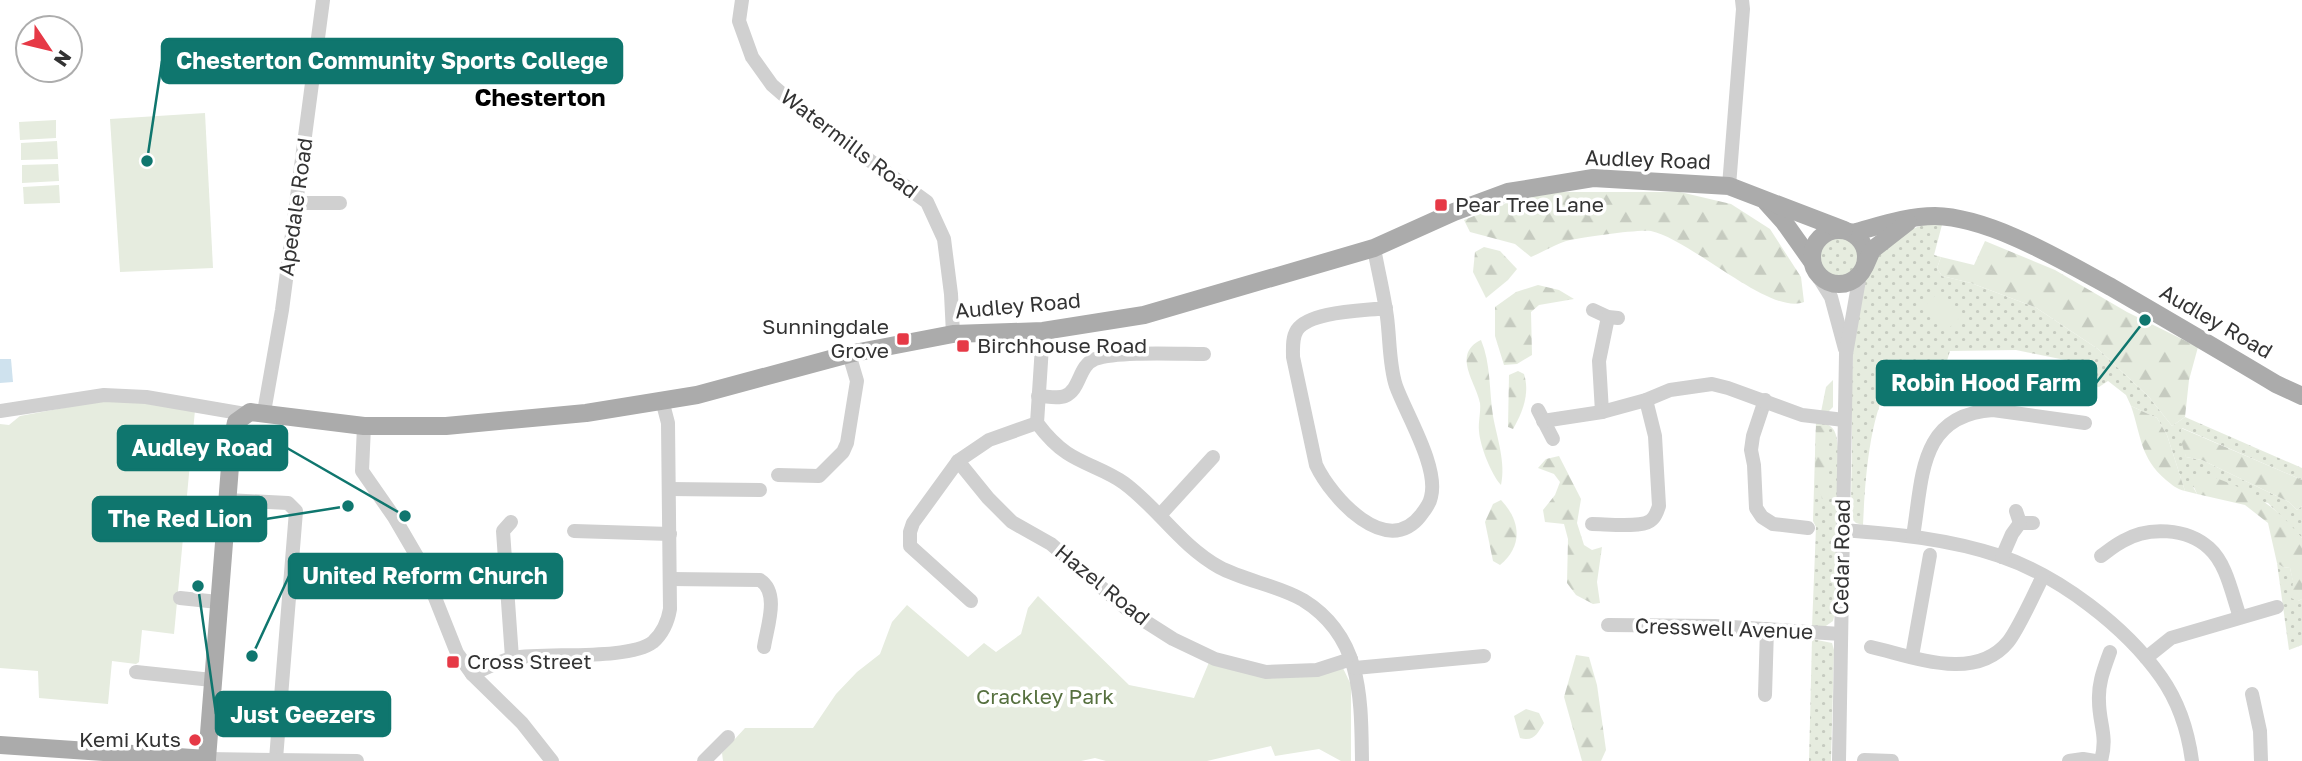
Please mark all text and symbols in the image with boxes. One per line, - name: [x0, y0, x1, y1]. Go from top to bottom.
- north arrow: [14, 14, 84, 84]
- callout: Chesterton Community Sports College: [162, 39, 622, 83]
- text: Chesterton Community Sports College: [176, 46, 608, 74]
- text: N: [50, 47, 77, 72]
- district label: Chesterton: [474, 82, 606, 111]
- street label: Watermills Road: [776, 83, 923, 203]
- street label: Apedale Road: [272, 136, 318, 278]
- street label: Audley Road: [1585, 144, 1711, 174]
- place label: Pear Tree Lane: [1455, 191, 1604, 217]
- marker: Pear Tree Lane: [1433, 197, 1449, 213]
- street label: Audley Road: [2155, 278, 2278, 364]
- street label: Audley Road: [954, 287, 1082, 323]
- place label: Sunningdale Grove: [762, 313, 889, 363]
- marker: Sunningdale Grove: [895, 331, 911, 347]
- place label: Birchhouse Road: [977, 332, 1147, 358]
- marker: Birchhouse Road: [955, 338, 971, 354]
- callout: Robin Hood Farm: [1877, 361, 2096, 405]
- text: Robin Hood Farm: [1891, 368, 2081, 396]
- callout: Audley Road: [118, 426, 287, 470]
- text: Audley Road: [132, 433, 273, 461]
- callout: The Red Lion: [93, 497, 266, 541]
- street label: Cedar Road: [1827, 499, 1855, 615]
- text: The Red Lion: [108, 504, 252, 532]
- street label: Hazel Road: [1050, 538, 1155, 630]
- callout: United Reform Church: [289, 554, 562, 598]
- text: United Reform Church: [302, 561, 548, 589]
- street label: Cresswell Avenue: [1634, 612, 1814, 644]
- place label: Cross Street: [467, 648, 592, 674]
- marker: Cross Street: [445, 654, 461, 670]
- park label: Crackley Park: [976, 683, 1114, 709]
- callout: Just Geezers: [216, 692, 390, 736]
- text: Just Geezers: [230, 700, 376, 728]
- place label: Kemi Kuts: [79, 726, 181, 752]
- marker: Kemi Kuts: [187, 732, 203, 748]

